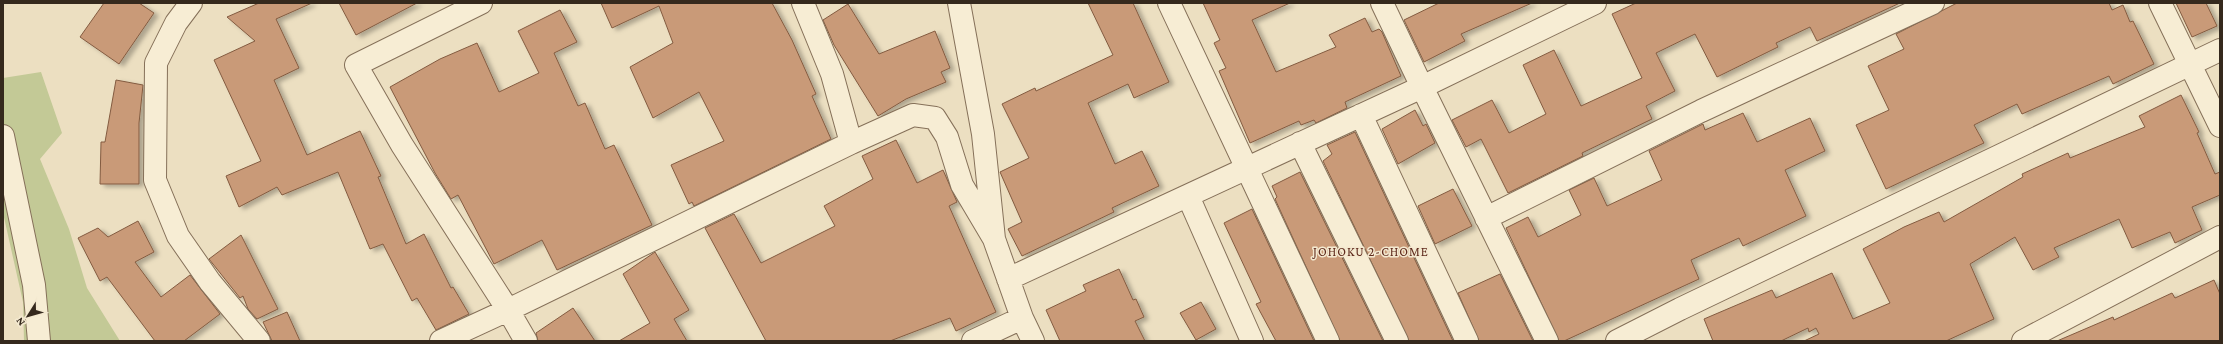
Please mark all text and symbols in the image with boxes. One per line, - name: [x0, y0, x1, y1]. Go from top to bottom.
- district label: JOHOKU 2-CHOME: [1312, 244, 1429, 259]
- north arrow: [8, 296, 48, 336]
- text: N: [13, 315, 27, 329]

